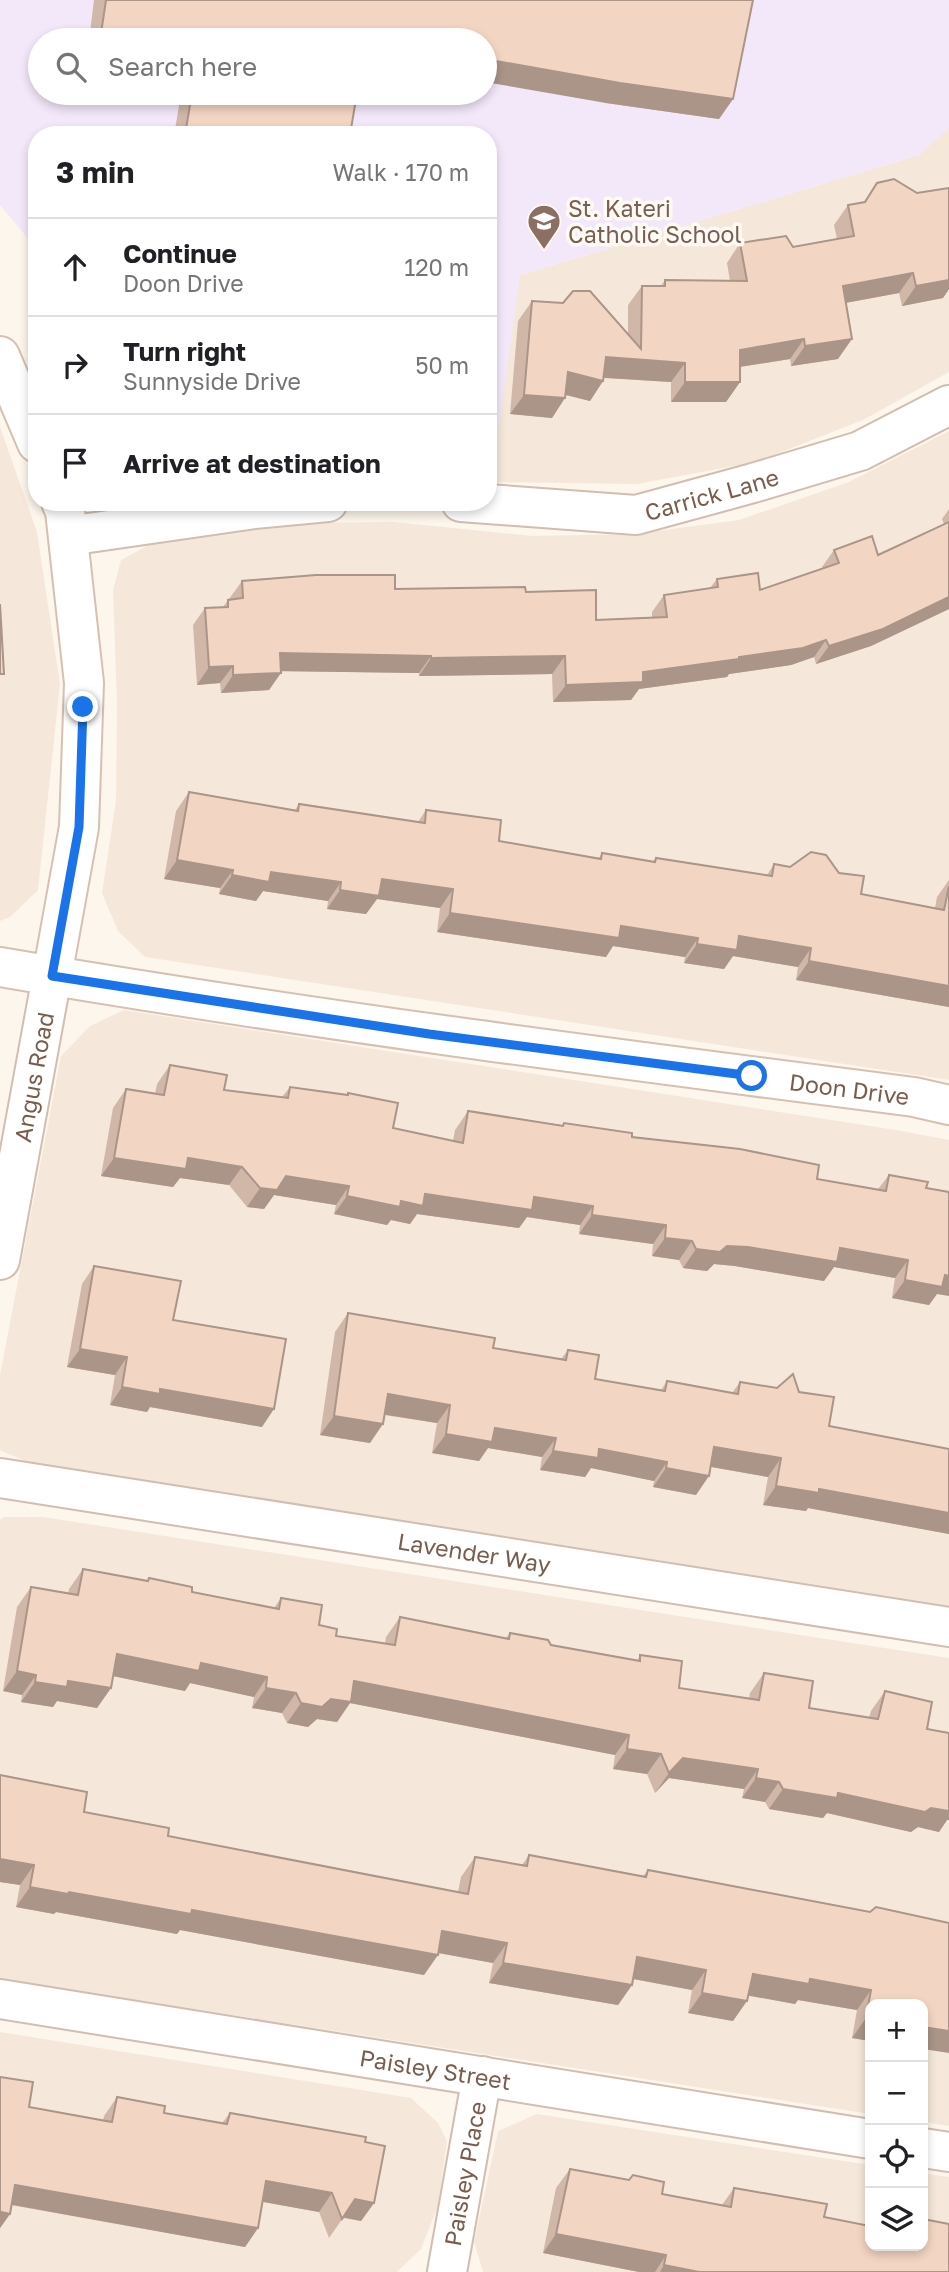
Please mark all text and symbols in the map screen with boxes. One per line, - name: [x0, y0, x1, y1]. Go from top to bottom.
- search box: [28, 28, 497, 105]
- icon: search: [52, 48, 90, 86]
- text: Search here: [108, 51, 257, 82]
- text: 3 min: [56, 154, 134, 190]
- text: Walk · 170 m: [332, 158, 469, 186]
- place label: St. Kateri Catholic School: [568, 194, 742, 248]
- school or university icon: St. Kateri Catholic School: [525, 202, 563, 251]
- text: Continue: [123, 238, 237, 269]
- icon: ahead: [56, 248, 94, 286]
- text: 120 m: [404, 253, 469, 281]
- text: Doon Drive: [123, 269, 244, 297]
- text: Turn right: [123, 336, 246, 367]
- icon: right: [56, 346, 94, 384]
- text: 50 m: [415, 351, 469, 379]
- text: Sunnyside Drive: [123, 367, 301, 395]
- icon: arrive: [56, 444, 94, 482]
- text: Arrive at destination: [123, 448, 381, 479]
- street label: Carrick Lane: [642, 462, 782, 526]
- route end: [67, 691, 98, 722]
- street label: Angus Road: [8, 1010, 59, 1144]
- route start: [736, 1060, 767, 1091]
- street label: Doon Drive: [788, 1067, 911, 1110]
- street label: Lavender Way: [396, 1527, 553, 1578]
- map controls: [865, 1999, 928, 2251]
- button: +: [865, 1999, 928, 2062]
- street label: Paisley Street: [358, 2043, 513, 2095]
- button: −: [865, 2062, 928, 2125]
- street label: Paisley Place: [438, 2099, 491, 2248]
- button: locate: [865, 2125, 928, 2188]
- button: layers: [865, 2188, 928, 2251]

